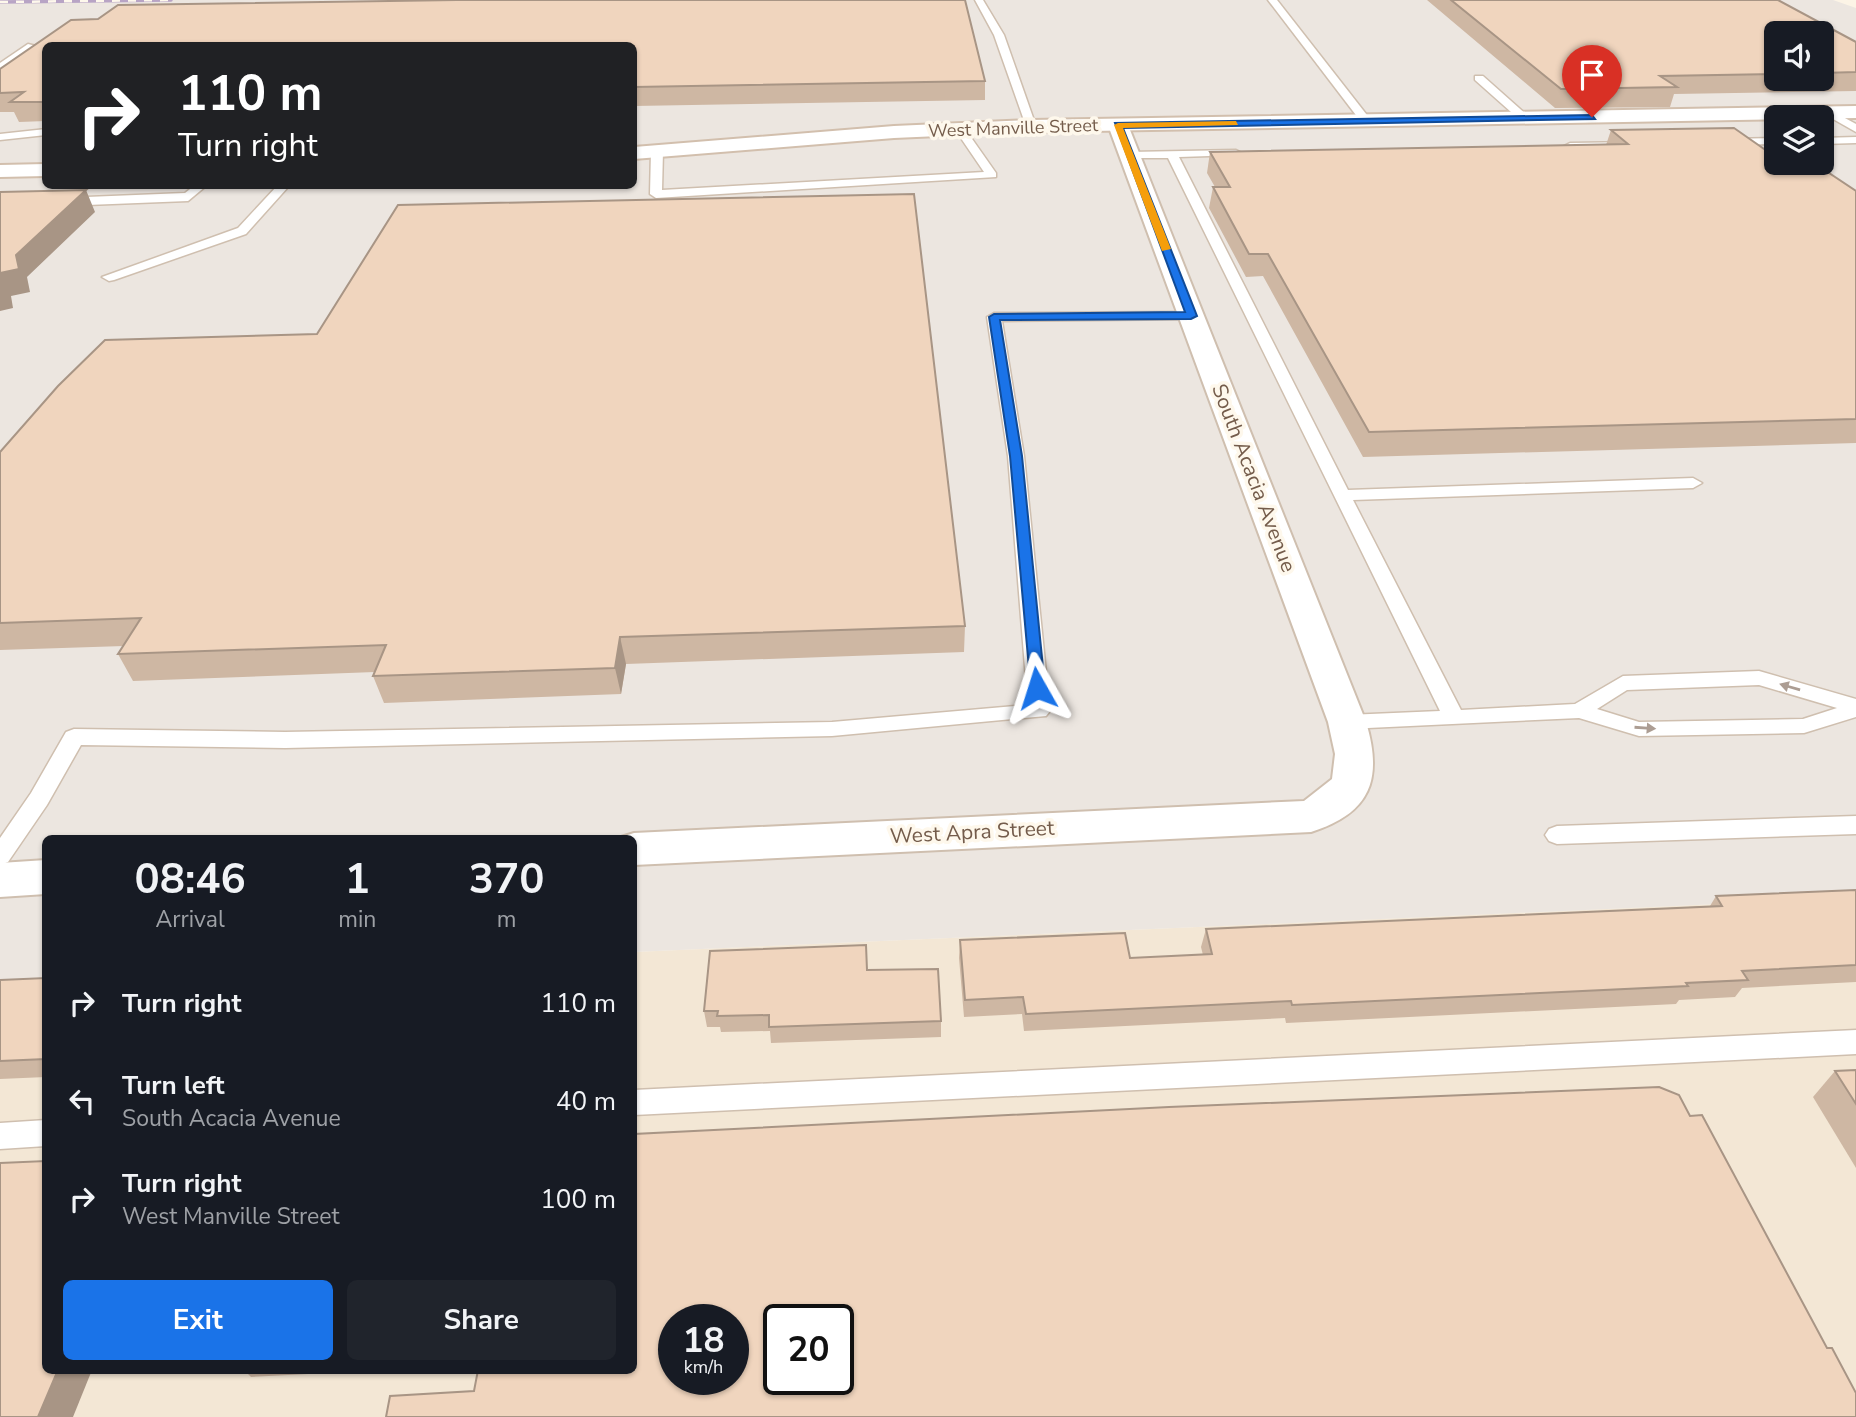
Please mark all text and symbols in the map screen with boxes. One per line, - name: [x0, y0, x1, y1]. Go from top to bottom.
- map controls: [1764, 21, 1834, 175]
- button: sound: [1764, 21, 1834, 91]
- pin: [1562, 45, 1622, 117]
- icon: arrive: [1573, 56, 1611, 94]
- text: 110 m: [178, 60, 322, 127]
- icon: right: [63, 70, 154, 161]
- button: layers: [1764, 105, 1834, 175]
- street label: West Manville Street: [928, 113, 1099, 143]
- text: Turn right: [178, 124, 318, 167]
- street label: South Acacia Avenue: [1205, 380, 1303, 576]
- position arrow: [1000, 651, 1074, 725]
- one-way arrow: [1779, 681, 1801, 692]
- one-way arrow: [1634, 722, 1656, 733]
- street label: West Apra Street: [889, 814, 1056, 850]
- text: 08:46: [135, 851, 246, 908]
- text: 1: [345, 851, 370, 908]
- text: 370: [469, 851, 544, 908]
- text: Arrival: [156, 904, 225, 935]
- text: min: [338, 904, 376, 935]
- text: m: [497, 904, 517, 935]
- icon: right: [63, 984, 101, 1022]
- text: Turn right: [122, 986, 241, 1021]
- text: 110 m: [540, 986, 616, 1021]
- text: Turn left: [122, 1068, 225, 1103]
- icon: left: [63, 1082, 101, 1120]
- text: 40 m: [556, 1084, 616, 1119]
- text: South Acacia Avenue: [122, 1103, 341, 1134]
- text: Turn right: [122, 1166, 241, 1201]
- icon: right: [63, 1180, 101, 1218]
- text: 100 m: [540, 1182, 616, 1217]
- text: West Manville Street: [122, 1201, 340, 1232]
- button: Exit: [63, 1280, 333, 1360]
- button: Share: [347, 1280, 616, 1360]
- speed limit sign: 20: [763, 1304, 854, 1395]
- text: 18: [682, 1317, 725, 1364]
- text: km/h: [684, 1355, 723, 1379]

